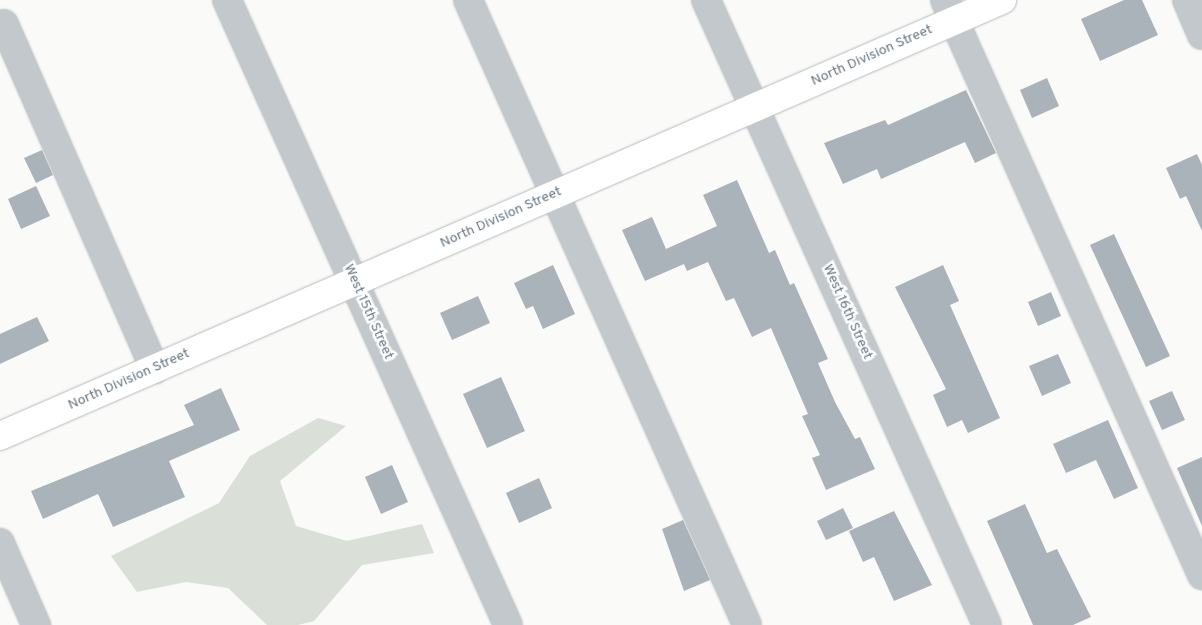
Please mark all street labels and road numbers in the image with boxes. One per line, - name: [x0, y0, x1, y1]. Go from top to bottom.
- street label: North Division Street: [809, 22, 935, 90]
- street label: North Division Street: [438, 184, 564, 252]
- street label: West 15th Street: [339, 262, 397, 362]
- street label: West 16th Street: [819, 262, 875, 362]
- street label: North Division Street: [66, 346, 192, 414]

